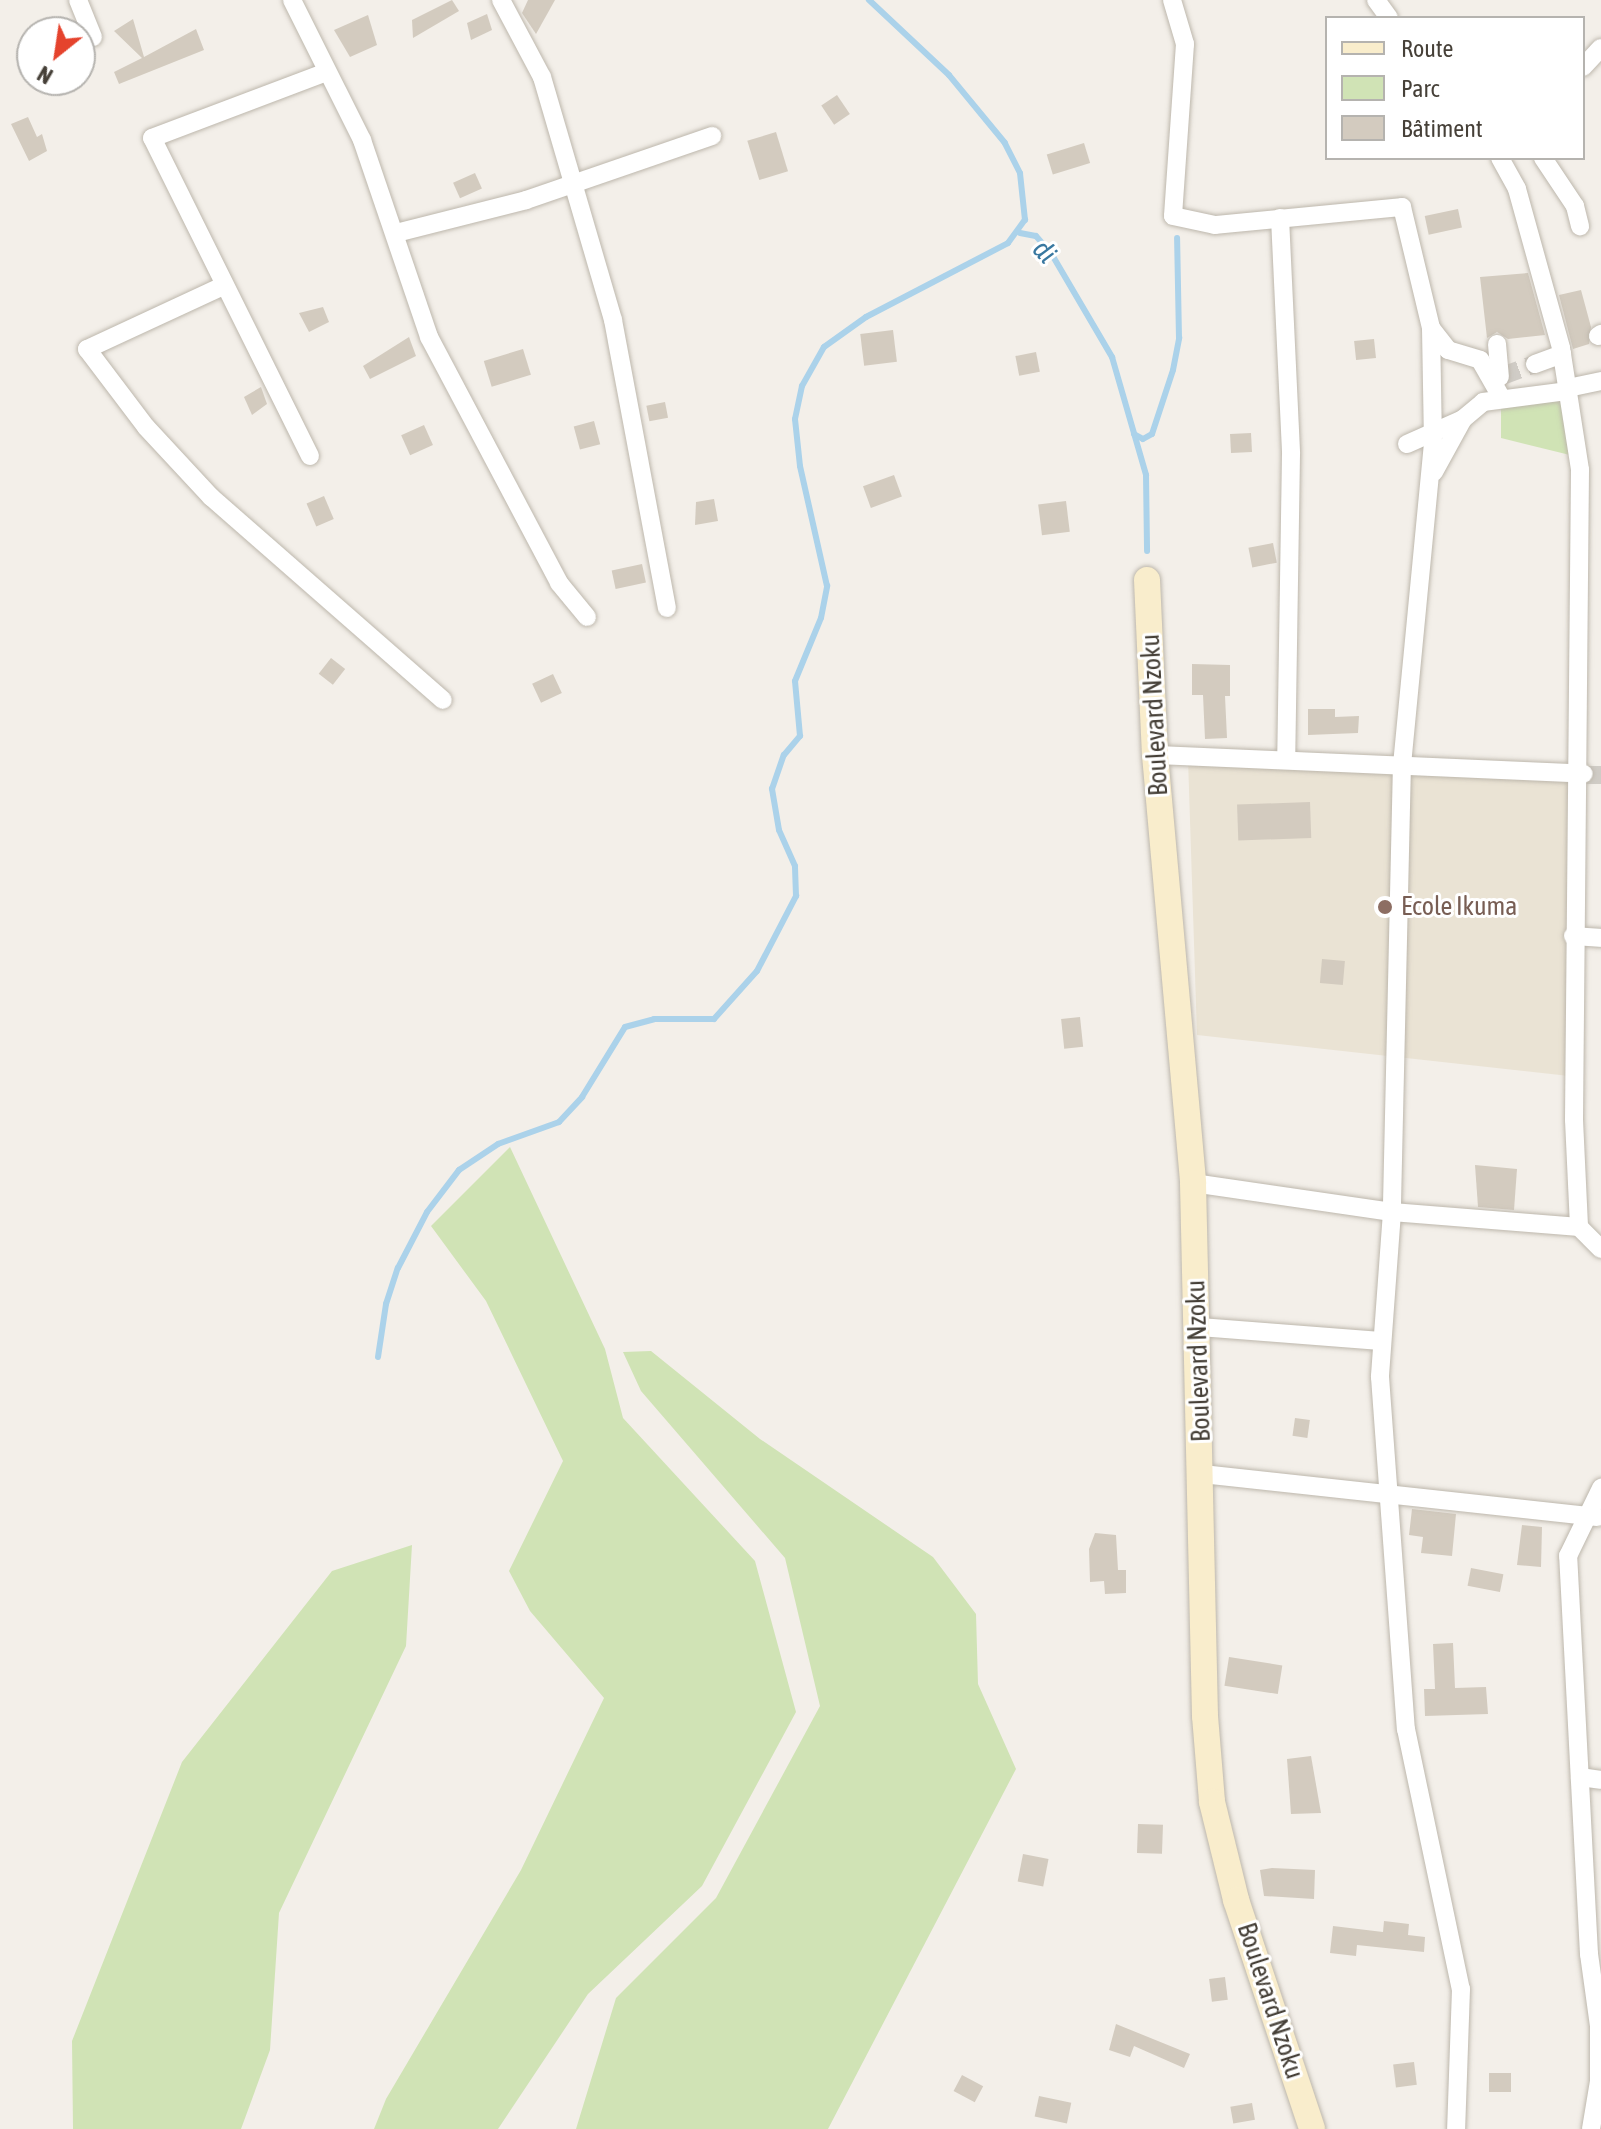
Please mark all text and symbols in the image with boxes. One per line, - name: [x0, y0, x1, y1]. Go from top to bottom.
- north arrow: [16, 16, 96, 96]
- legend: [1325, 16, 1585, 160]
- text: Route: [1401, 35, 1453, 62]
- text: N: [33, 61, 57, 90]
- text: Parc: [1401, 75, 1439, 102]
- text: Bâtiment: [1401, 115, 1483, 142]
- water label: di: [1026, 232, 1064, 270]
- street label: Boulevard Nzoku: [1135, 633, 1175, 797]
- place label: Ecole Ikuma: [1401, 891, 1517, 923]
- marker: Ecole Ikuma: [1376, 898, 1394, 916]
- street label: Boulevard Nzoku: [1181, 1279, 1217, 1443]
- street label: Boulevard Nzoku: [1230, 1919, 1310, 2083]

